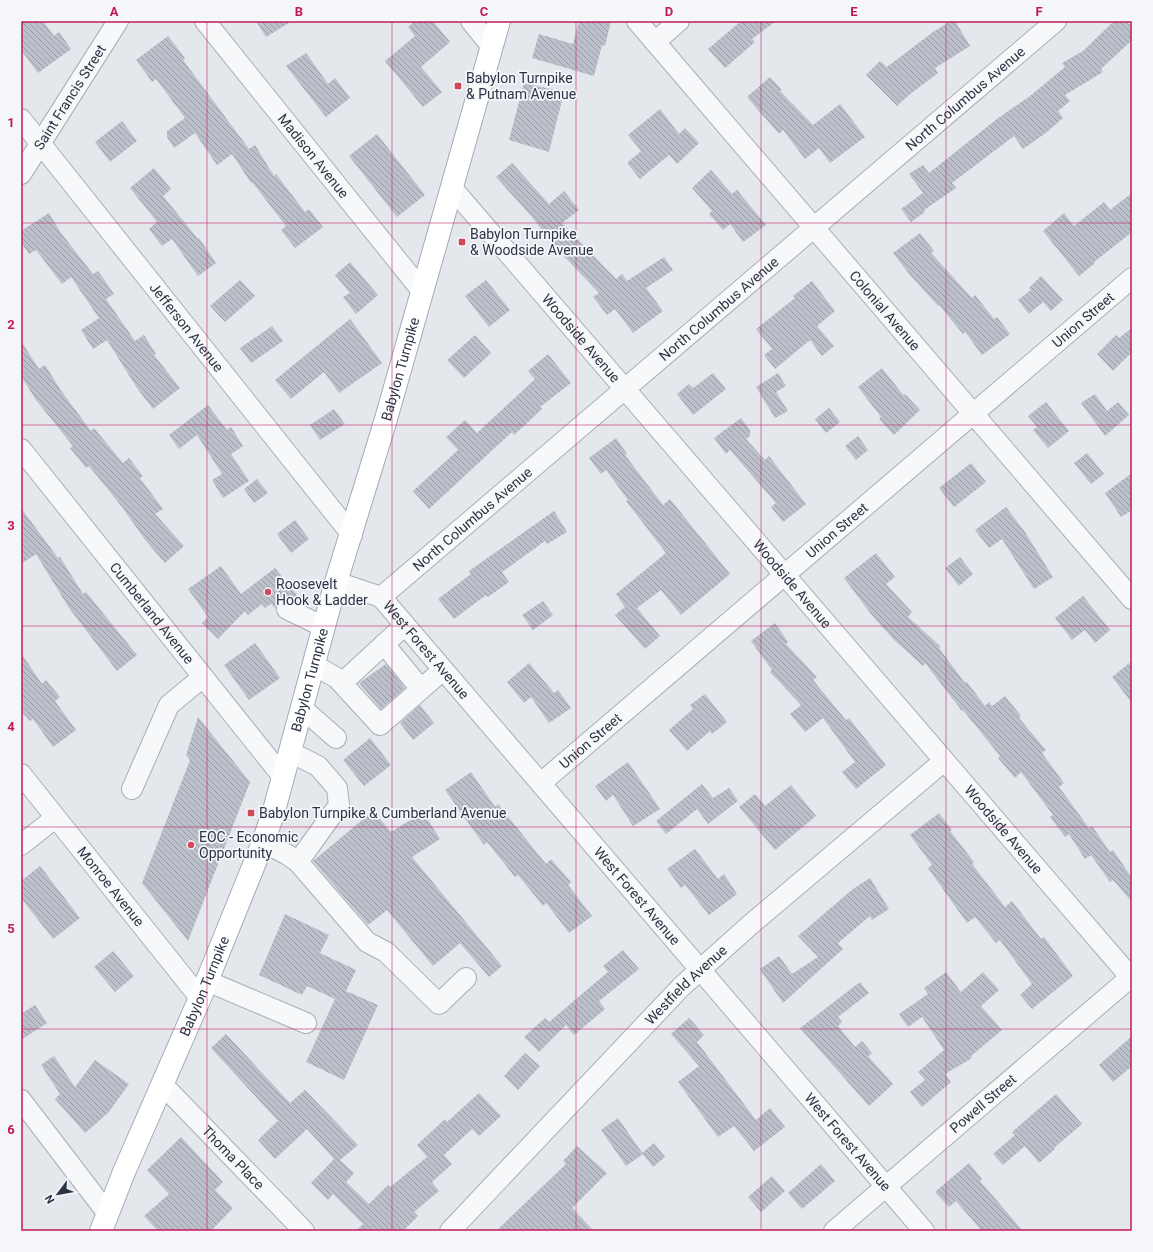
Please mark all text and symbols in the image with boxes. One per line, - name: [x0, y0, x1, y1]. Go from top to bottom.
- text: A: [110, 4, 119, 19]
- text: B: [295, 4, 303, 19]
- text: C: [480, 4, 489, 19]
- text: D: [665, 4, 673, 19]
- text: E: [850, 4, 858, 19]
- text: F: [1035, 4, 1043, 19]
- street label: Saint Francis Street: [31, 41, 109, 153]
- street label: North Columbus Avenue: [902, 43, 1028, 154]
- place label: Babylon Turnpike & Putnam Avenue: [466, 70, 576, 102]
- marker: Babylon Turnpike & Putnam Avenue: [453, 81, 463, 91]
- street label: Madison Avenue: [275, 111, 352, 201]
- text: 1: [7, 115, 15, 130]
- place label: Babylon Turnpike & Woodside Avenue: [470, 226, 593, 258]
- marker: Babylon Turnpike & Woodside Avenue: [457, 237, 467, 247]
- street label: North Columbus Avenue: [656, 254, 782, 364]
- street label: Colonial Avenue: [846, 267, 923, 354]
- street label: Jefferson Avenue: [146, 279, 227, 375]
- street label: Union Street: [1049, 289, 1118, 351]
- street label: Woodside Avenue: [539, 291, 623, 386]
- street label: Babylon Turnpike: [378, 316, 422, 423]
- text: 2: [7, 317, 15, 332]
- street label: North Columbus Avenue: [409, 464, 535, 574]
- street label: Union Street: [802, 499, 871, 561]
- text: 3: [7, 518, 15, 533]
- street label: Woodside Avenue: [750, 536, 835, 631]
- street label: Cumberland Avenue: [107, 559, 197, 667]
- place label: Roosevelt Hook & Ladder: [276, 576, 368, 608]
- marker: Roosevelt Hook & Ladder: [263, 587, 273, 597]
- street label: West Forest Avenue: [380, 598, 473, 702]
- street label: Babylon Turnpike: [288, 626, 331, 734]
- street label: Union Street: [556, 710, 625, 772]
- text: 4: [7, 719, 15, 734]
- street label: Woodside Avenue: [961, 782, 1046, 877]
- place label: Babylon Turnpike & Cumberland Avenue: [259, 805, 506, 821]
- marker: Babylon Turnpike & Cumberland Avenue: [246, 808, 256, 818]
- place label: EOC - Economic Opportunity: [199, 829, 298, 861]
- marker: EOC - Economic Opportunity: [186, 840, 196, 850]
- street label: Monroe Avenue: [74, 843, 148, 929]
- street label: West Forest Avenue: [591, 844, 683, 948]
- text: 5: [7, 921, 15, 936]
- street label: Babylon Turnpike: [176, 934, 232, 1038]
- street label: Westfield Avenue: [642, 942, 730, 1028]
- street label: Powell Street: [947, 1071, 1020, 1136]
- street label: West Forest Avenue: [801, 1090, 894, 1194]
- text: 6: [7, 1122, 15, 1137]
- street label: Thoma Place: [199, 1123, 267, 1193]
- north arrow: [38, 1174, 78, 1214]
- text: N: [42, 1192, 58, 1206]

